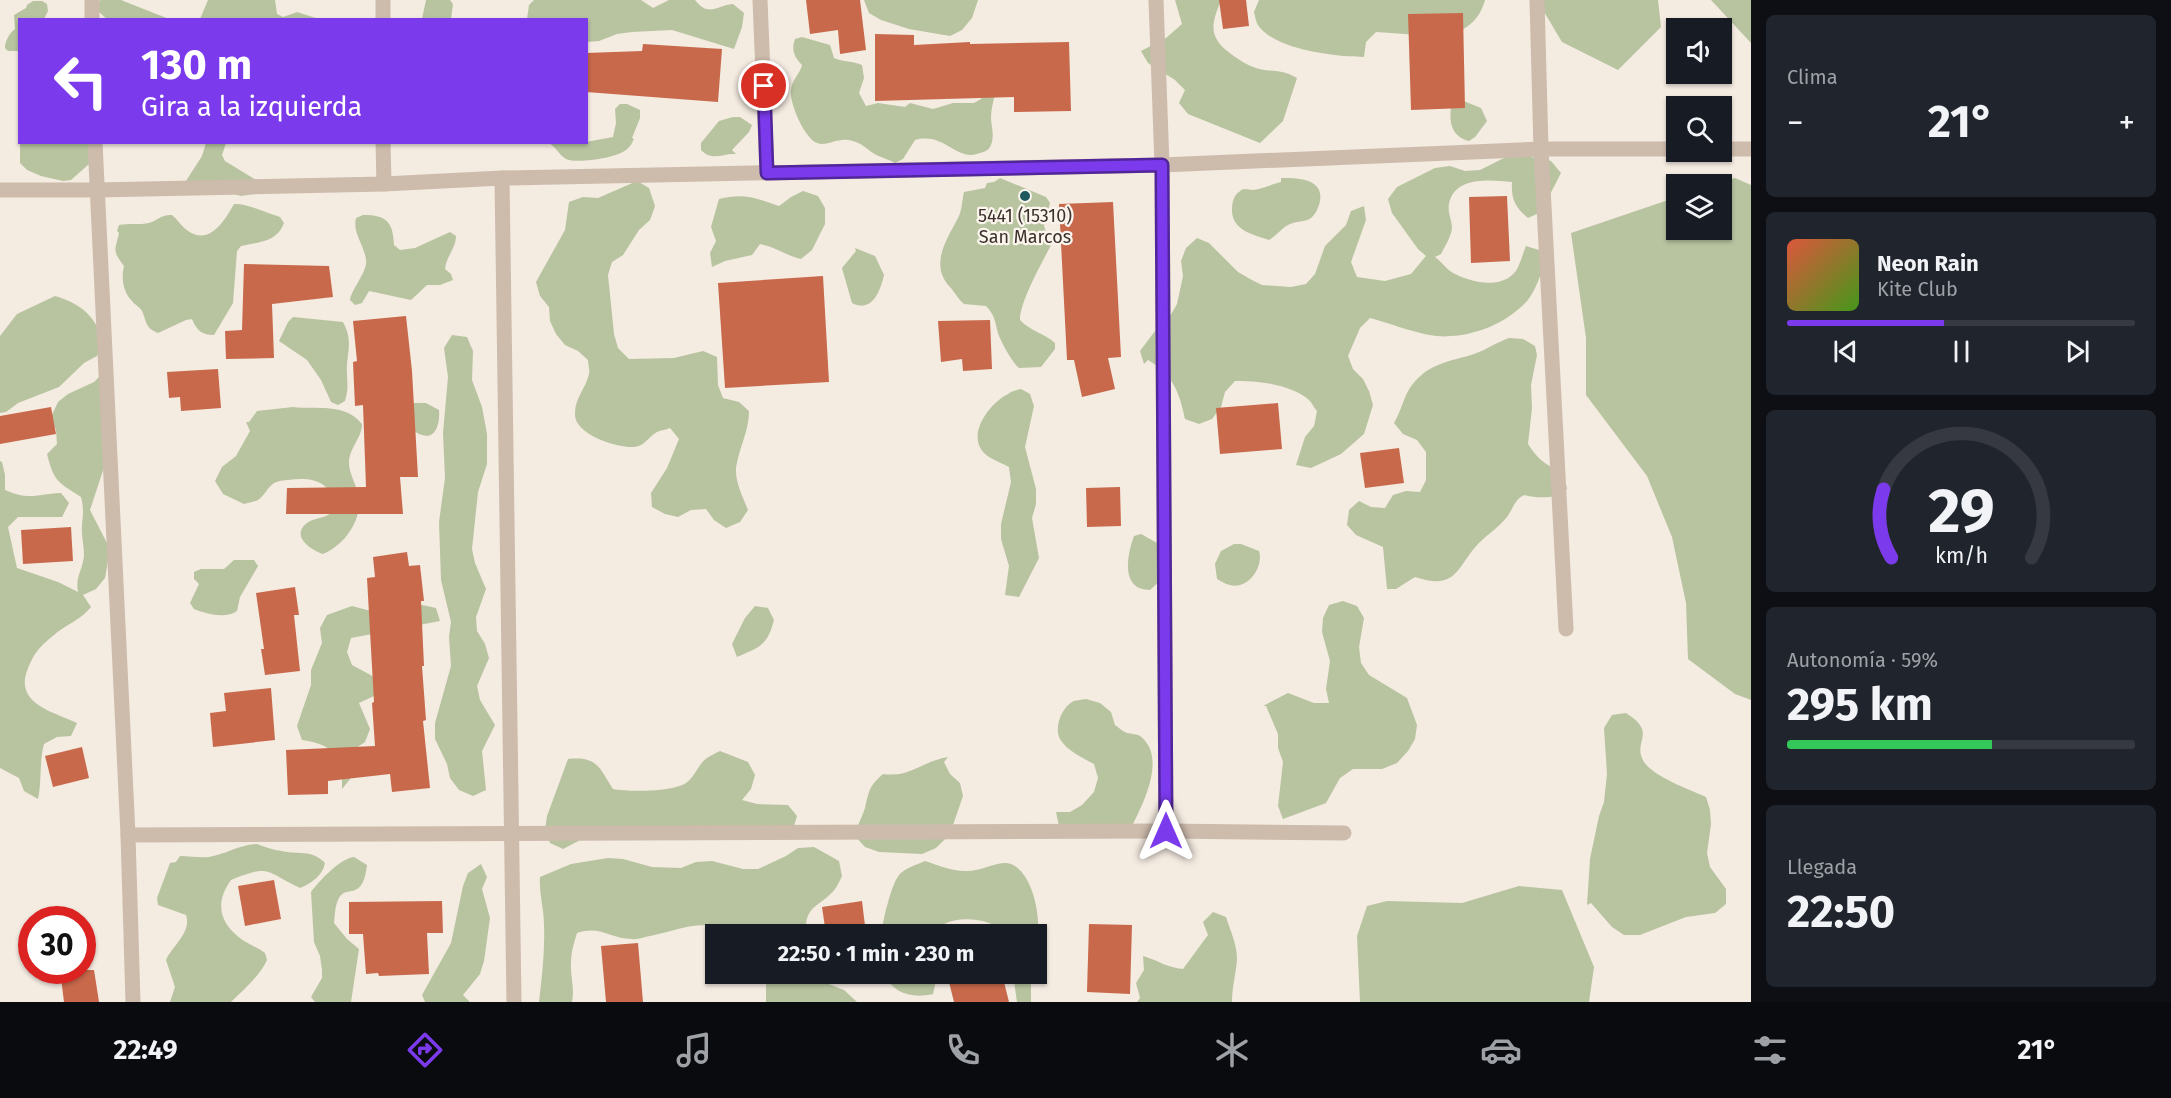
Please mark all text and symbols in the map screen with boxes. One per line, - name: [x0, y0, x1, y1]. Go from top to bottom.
- map controls: [1666, 18, 1732, 240]
- button: sound: [1666, 18, 1732, 84]
- text: 130 m: [141, 40, 252, 90]
- icon: left: [42, 42, 120, 120]
- pin: [738, 60, 789, 111]
- text: Clima: [1787, 65, 1838, 89]
- icon: arrive: [747, 69, 780, 102]
- text: Gira a la izquierda: [141, 91, 362, 123]
- text: 21°: [1928, 95, 1994, 149]
- button: search: [1666, 96, 1732, 162]
- text: −: [1787, 103, 1804, 143]
- text: +: [2119, 103, 2135, 143]
- button: layers: [1666, 174, 1732, 240]
- marker: 5441 (15310) San Marcos: [1018, 189, 1032, 203]
- place label: 5441 (15310) San Marcos: [978, 205, 1072, 248]
- text: Neon Rain: [1877, 250, 1979, 277]
- text: Kite Club: [1877, 277, 1958, 301]
- icon: previous: [1829, 335, 1862, 368]
- icon: pause: [1945, 335, 1978, 368]
- icon: next: [2061, 335, 2094, 368]
- text: 29: [1928, 474, 1994, 549]
- text: km/h: [1934, 543, 1988, 569]
- text: Autonomía · 59%: [1787, 648, 1938, 672]
- text: 295 km: [1787, 678, 1933, 732]
- position arrow: [1134, 799, 1198, 863]
- text: Llegada: [1787, 855, 1857, 879]
- text: 22:50: [1787, 885, 1895, 939]
- speed limit sign: 30: [18, 906, 96, 984]
- text: 22:50 · 1 min · 230 m: [778, 940, 974, 967]
- icon: directions: [404, 1029, 446, 1071]
- icon: music: [673, 1029, 715, 1071]
- icon: phone: [942, 1029, 984, 1071]
- icon: climate: [1211, 1029, 1253, 1071]
- icon: car: [1480, 1029, 1522, 1071]
- icon: filters: [1749, 1029, 1791, 1071]
- text: 22:49: [113, 1034, 178, 1066]
- text: 21°: [2018, 1034, 2058, 1066]

